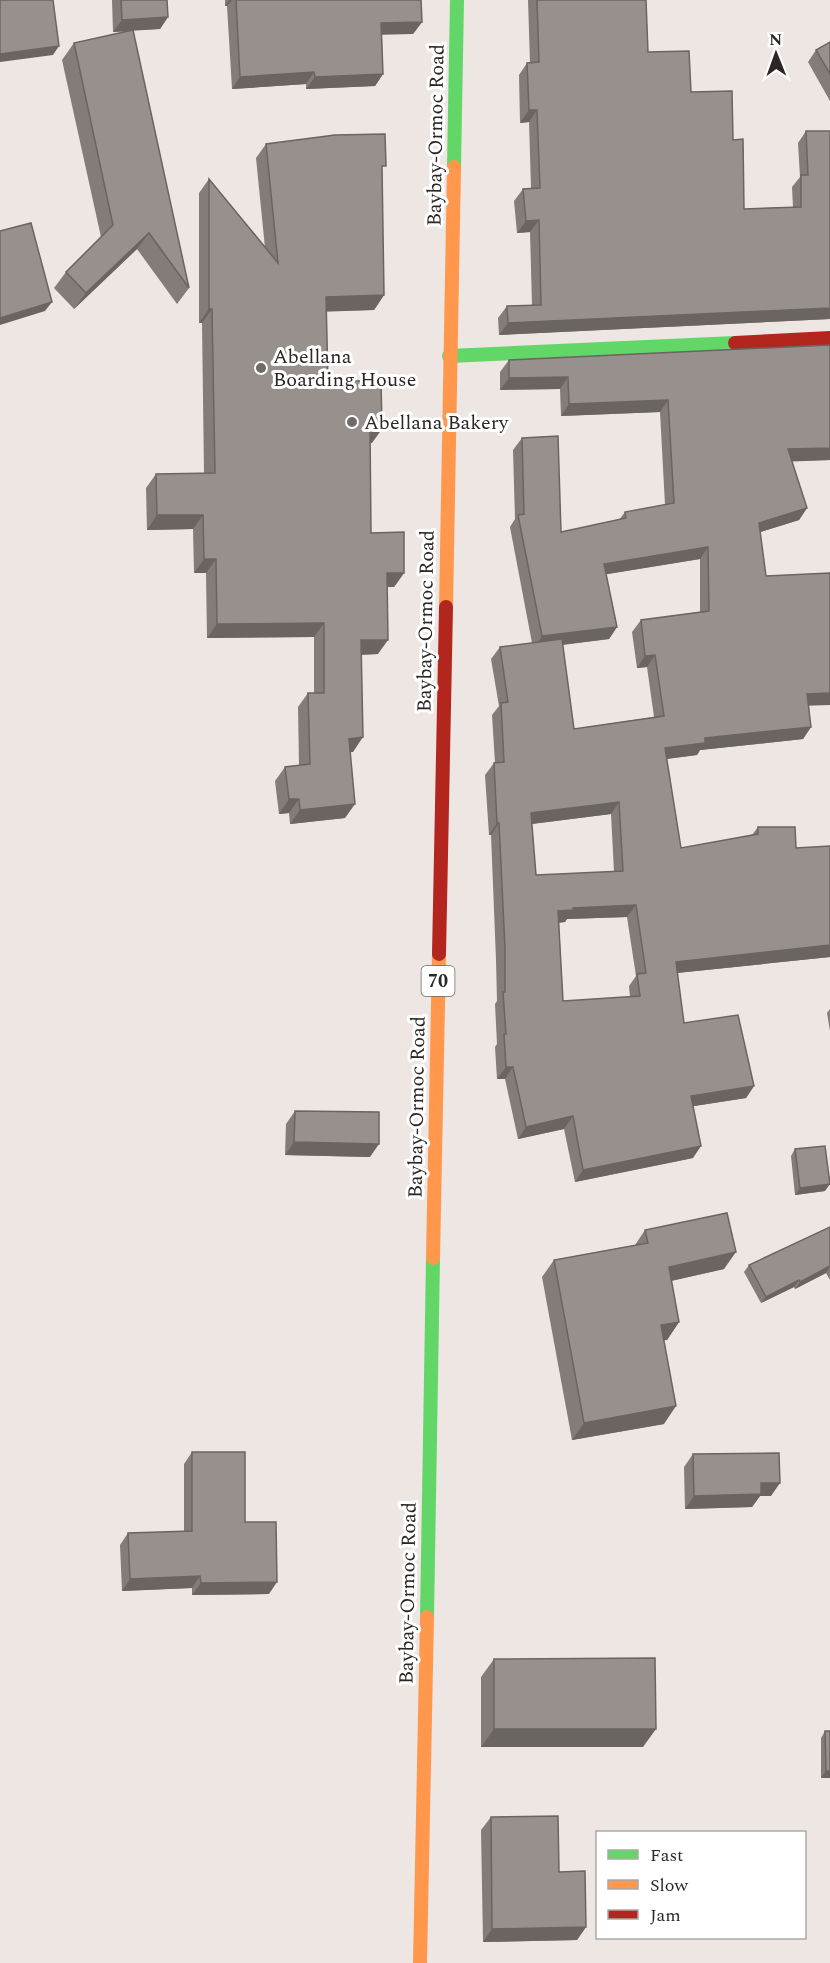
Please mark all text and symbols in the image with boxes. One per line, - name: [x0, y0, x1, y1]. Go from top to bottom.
- north arrow: [746, 24, 806, 84]
- text: N: [769, 28, 782, 52]
- street label: Baybay-Ormoc Road: [419, 44, 453, 226]
- place label: Abellana Boarding House: [273, 342, 416, 395]
- marker: Abellana Boarding House: [254, 361, 268, 375]
- place label: Abellana Bakery: [364, 408, 510, 438]
- marker: Abellana Bakery: [345, 415, 359, 429]
- street label: Baybay-Ormoc Road: [409, 530, 443, 712]
- road number: 70: [422, 966, 454, 996]
- street label: Baybay-Ormoc Road: [400, 1016, 434, 1198]
- street label: Baybay-Ormoc Road: [391, 1502, 425, 1684]
- legend: [596, 1831, 806, 1939]
- text: Fast: [650, 1842, 683, 1869]
- text: Slow: [650, 1872, 689, 1899]
- text: Jam: [650, 1902, 681, 1929]

